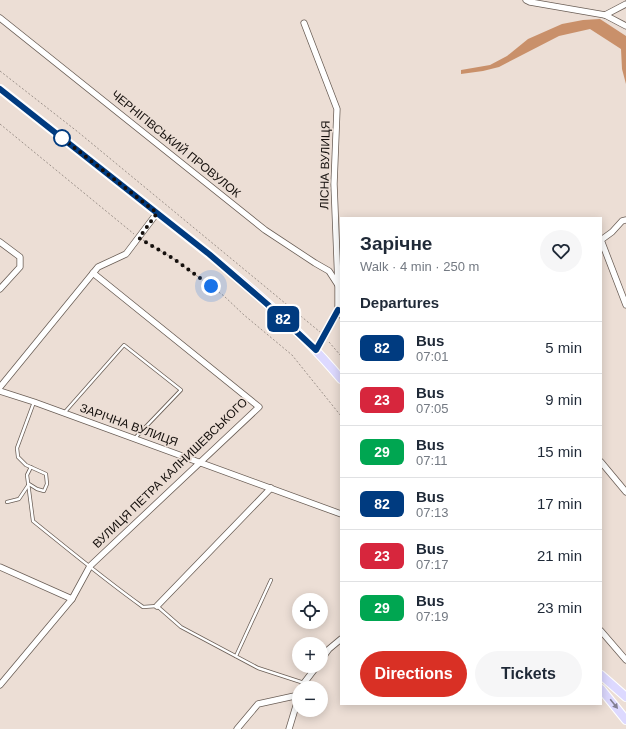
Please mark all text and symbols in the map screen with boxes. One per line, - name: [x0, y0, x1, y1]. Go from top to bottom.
- street label: ЧЕРНІГІВСЬКИЙ ПРОВУЛОК: [109, 87, 244, 201]
- street label: ЛІСНА ВУЛИЦЯ: [317, 121, 333, 209]
- unlabelled marker: [53, 129, 71, 147]
- button: heart: [540, 230, 582, 272]
- text: Зарічне: [360, 233, 432, 254]
- text: Walk · 4 min · 250 m: [360, 259, 479, 274]
- your location: [201, 276, 221, 296]
- text: Departures: [360, 294, 439, 311]
- line badge: 82: [265, 306, 301, 332]
- text: 82: [275, 311, 291, 327]
- text: Bus: [416, 332, 444, 349]
- text: 5 min: [545, 339, 582, 356]
- text: 82: [374, 340, 390, 356]
- text: 07:01: [416, 349, 449, 364]
- text: Bus: [416, 384, 444, 401]
- text: 9 min: [545, 391, 582, 408]
- text: 23: [374, 392, 390, 408]
- street label: ВУЛИЦЯ ПЕТРА КАЛНИШЕВСЬКОГО: [90, 395, 250, 551]
- street label: ЗАРІЧНА ВУЛИЦЯ: [78, 401, 180, 449]
- text: 07:05: [416, 401, 449, 416]
- text: Bus: [416, 436, 444, 453]
- text: 15 min: [537, 443, 582, 460]
- text: 29: [374, 444, 390, 460]
- text: 07:11: [416, 453, 448, 468]
- text: Bus: [416, 488, 444, 505]
- text: 17 min: [537, 495, 582, 512]
- text: 82: [374, 496, 390, 512]
- text: 07:13: [416, 505, 449, 520]
- text: Bus: [416, 540, 444, 557]
- text: 21 min: [537, 547, 582, 564]
- text: 23: [374, 548, 390, 564]
- text: 07:17: [416, 557, 449, 572]
- text: Bus: [416, 592, 444, 609]
- map controls: [292, 593, 328, 717]
- button: locate: [292, 593, 328, 629]
- text: 23 min: [537, 599, 582, 616]
- text: 29: [374, 600, 390, 616]
- text: 07:19: [416, 609, 449, 624]
- button: +: [292, 637, 328, 673]
- button: Directions: [360, 651, 467, 697]
- button: Tickets: [475, 651, 582, 697]
- button: −: [292, 681, 328, 717]
- one-way arrow: [609, 699, 618, 710]

